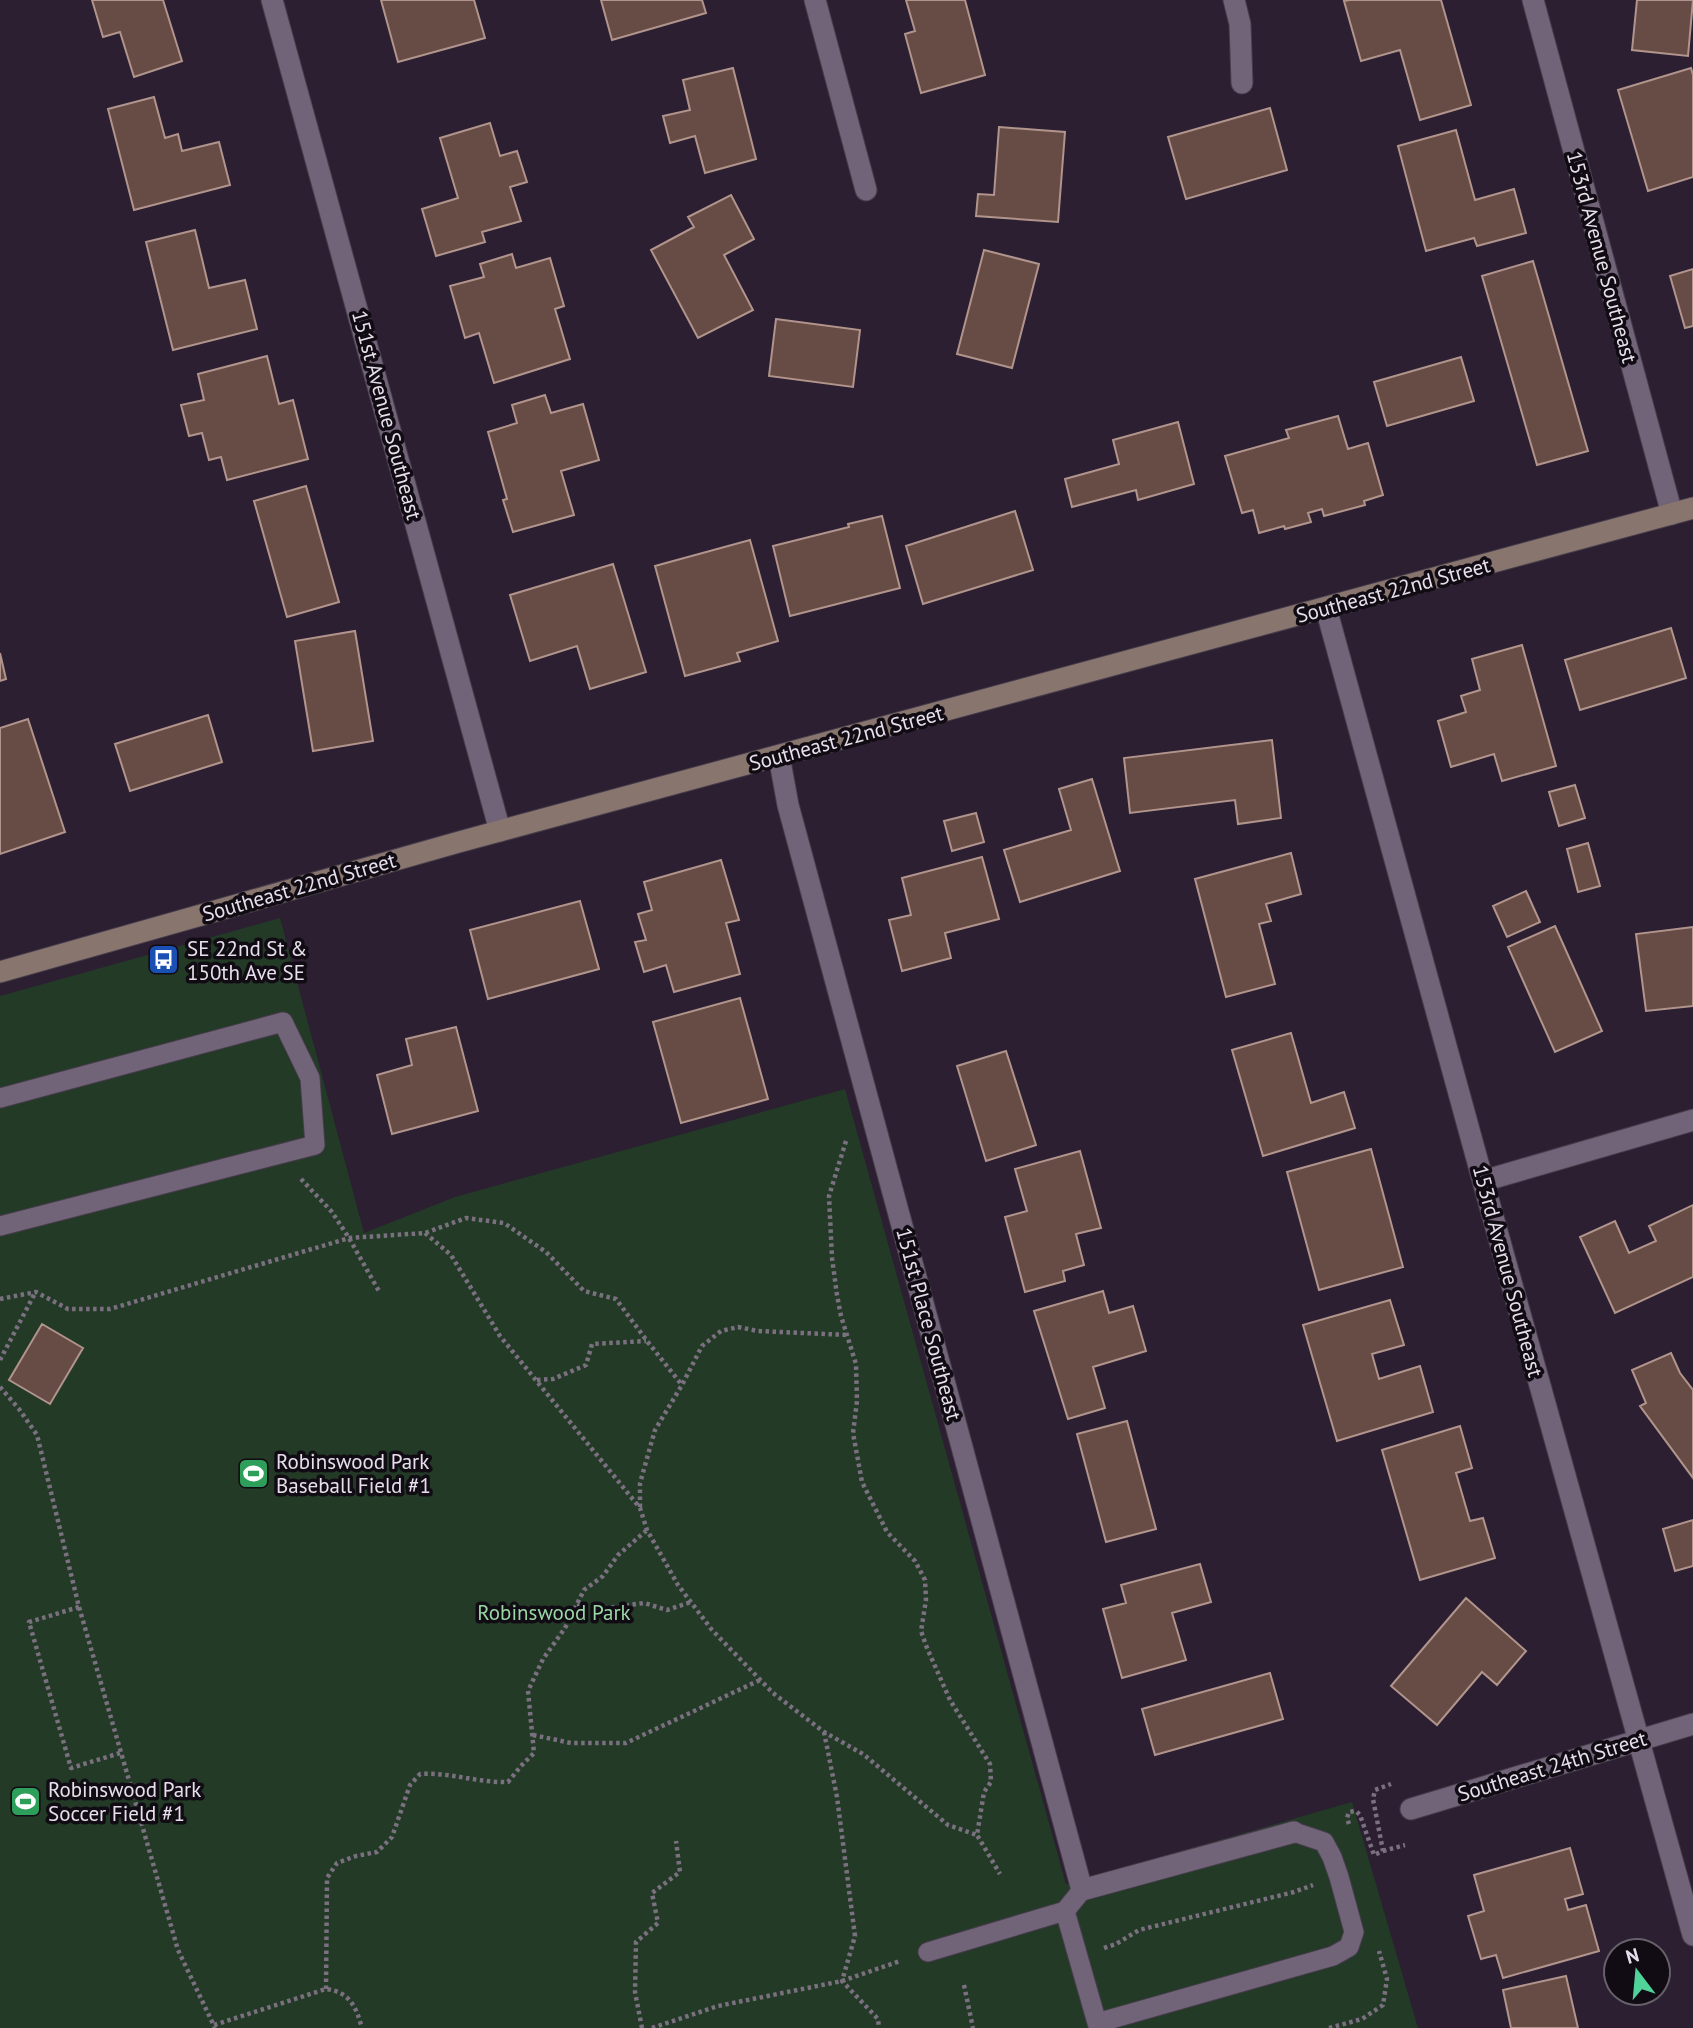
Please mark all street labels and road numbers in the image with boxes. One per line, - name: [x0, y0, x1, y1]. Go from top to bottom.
- street label: 153rd Avenue Southeast: [1561, 148, 1643, 366]
- street label: 151st Avenue Southeast: [346, 307, 428, 523]
- street label: Southeast 22nd Street: [1293, 551, 1493, 629]
- street label: Southeast 22nd Street: [746, 699, 946, 777]
- street label: Southeast 22nd Street: [199, 846, 399, 928]
- street label: 153rd Avenue Southeast: [1467, 1162, 1549, 1380]
- street label: 151st Place Southeast: [890, 1224, 968, 1424]
- street label: Southeast 24th Street: [1454, 1724, 1650, 1808]

